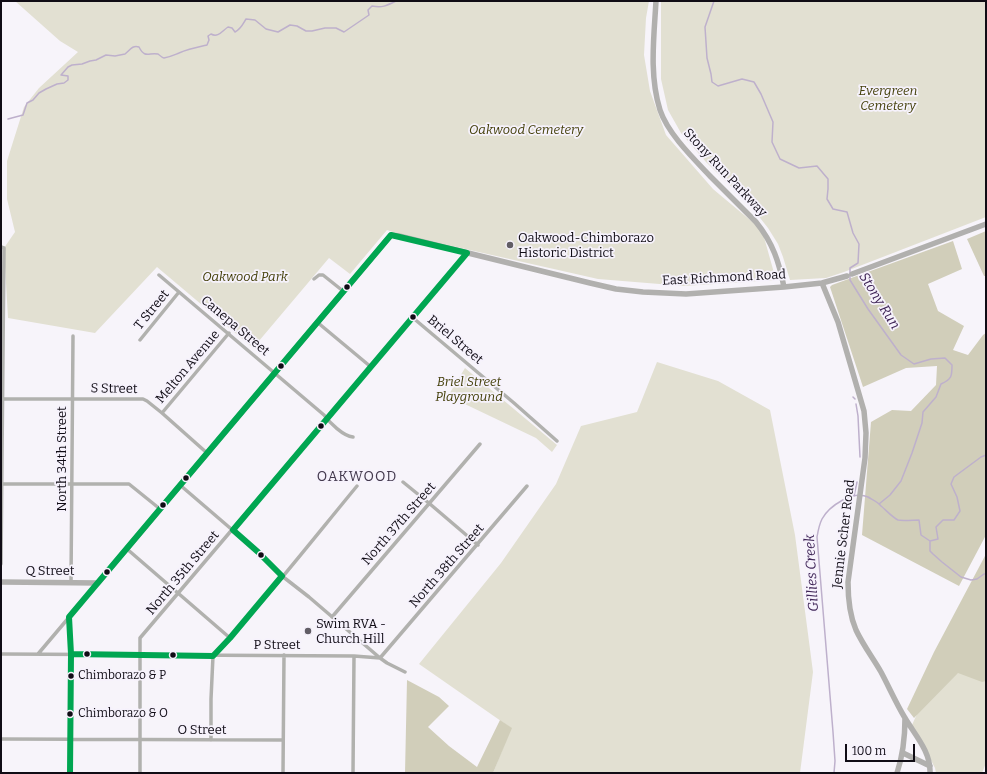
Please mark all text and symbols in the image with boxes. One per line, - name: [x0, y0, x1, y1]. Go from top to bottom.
- park label: Evergreen Cemetery: [859, 83, 917, 114]
- park label: Oakwood Cemetery: [469, 122, 583, 138]
- street label: Stony Run Parkway: [680, 126, 770, 220]
- place label: Oakwood-Chimborazo Historic District: [518, 230, 654, 261]
- marker: Oakwood-Chimborazo Historic District: [505, 240, 515, 250]
- street label: East Richmond Road: [662, 267, 786, 289]
- park label: Oakwood Park: [202, 269, 288, 285]
- water label: Stony Run: [855, 269, 903, 333]
- unlabelled marker: [342, 282, 352, 292]
- street label: T Street: [131, 287, 173, 333]
- street label: Canepa Street: [198, 293, 272, 359]
- unlabelled marker: [408, 312, 418, 322]
- street label: Briel Street: [424, 312, 486, 368]
- street label: Melton Avenue: [153, 327, 223, 407]
- unlabelled marker: [276, 361, 286, 371]
- park label: Briel Street Playground: [435, 374, 503, 405]
- street label: S Street: [90, 381, 138, 397]
- street label: North 34th Street: [54, 406, 70, 512]
- unlabelled marker: [316, 421, 326, 431]
- district label: OAKWOOD: [317, 469, 397, 485]
- unlabelled marker: [181, 473, 191, 483]
- street label: North 37th Street: [359, 479, 439, 569]
- street label: Jennie Scher Road: [830, 479, 858, 589]
- unlabelled marker: [158, 500, 168, 510]
- street label: North 38th Street: [406, 521, 488, 611]
- street label: North 35th Street: [143, 528, 223, 618]
- water label: Gillies Creek: [802, 534, 822, 612]
- unlabelled marker: [256, 550, 266, 560]
- street label: Q Street: [25, 563, 75, 579]
- unlabelled marker: [102, 567, 112, 577]
- place label: Swim RVA - Church Hill: [316, 616, 386, 647]
- marker: Swim RVA - Church Hill: [303, 626, 313, 636]
- street label: P Street: [253, 637, 301, 653]
- unlabelled marker: [82, 649, 92, 659]
- unlabelled marker: [168, 650, 178, 660]
- place label: Chimborazo & P: [78, 669, 166, 683]
- marker: Chimborazo & P: [66, 671, 76, 681]
- place label: Chimborazo & O: [78, 707, 168, 721]
- marker: Chimborazo & O: [65, 709, 75, 719]
- street label: O Street: [178, 722, 226, 738]
- scale bar: [847, 736, 917, 762]
- text: 100 m: [852, 744, 886, 758]

